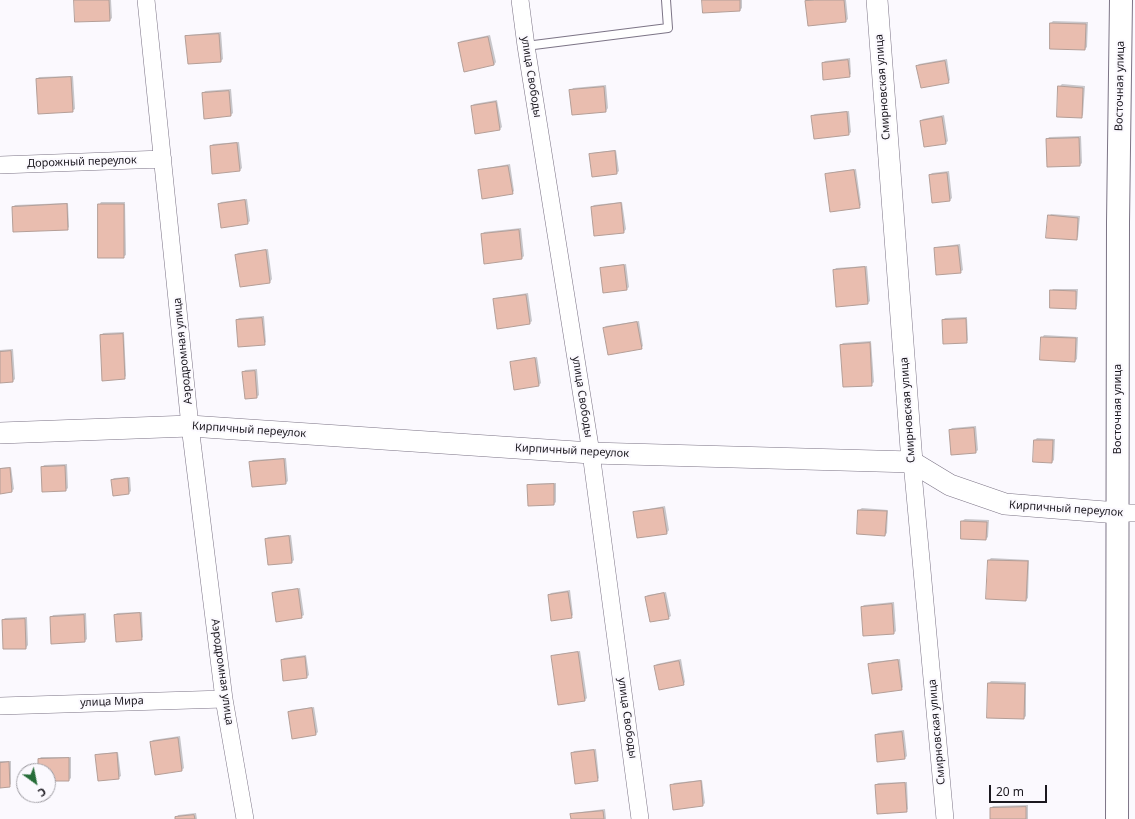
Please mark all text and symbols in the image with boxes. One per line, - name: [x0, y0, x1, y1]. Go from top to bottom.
- street label: Смирновская улица: [873, 34, 893, 140]
- street label: улица Свободы: [518, 36, 544, 118]
- street label: Восточная улица: [1113, 41, 1127, 131]
- street label: Дорожный переулок: [27, 153, 137, 171]
- street label: Аэродромная улица: [171, 297, 195, 405]
- street label: улица Свободы: [569, 356, 595, 438]
- street label: Смирновская улица: [898, 357, 918, 463]
- street label: Восточная улица: [1111, 364, 1125, 454]
- street label: Кирпичный переулок: [192, 419, 306, 441]
- street label: Кирпичный переулок: [515, 441, 629, 461]
- street label: Кирпичный переулок: [1009, 498, 1123, 520]
- street label: Аэродромная улица: [208, 618, 236, 726]
- street label: улица Свободы: [615, 677, 639, 759]
- street label: Смирновская улица: [926, 679, 948, 785]
- street label: улица Мира: [80, 694, 144, 710]
- north arrow: [16, 763, 56, 803]
- scale bar: [991, 777, 1049, 803]
- text: 20 m: [996, 783, 1024, 800]
- text: С: [35, 784, 49, 801]

